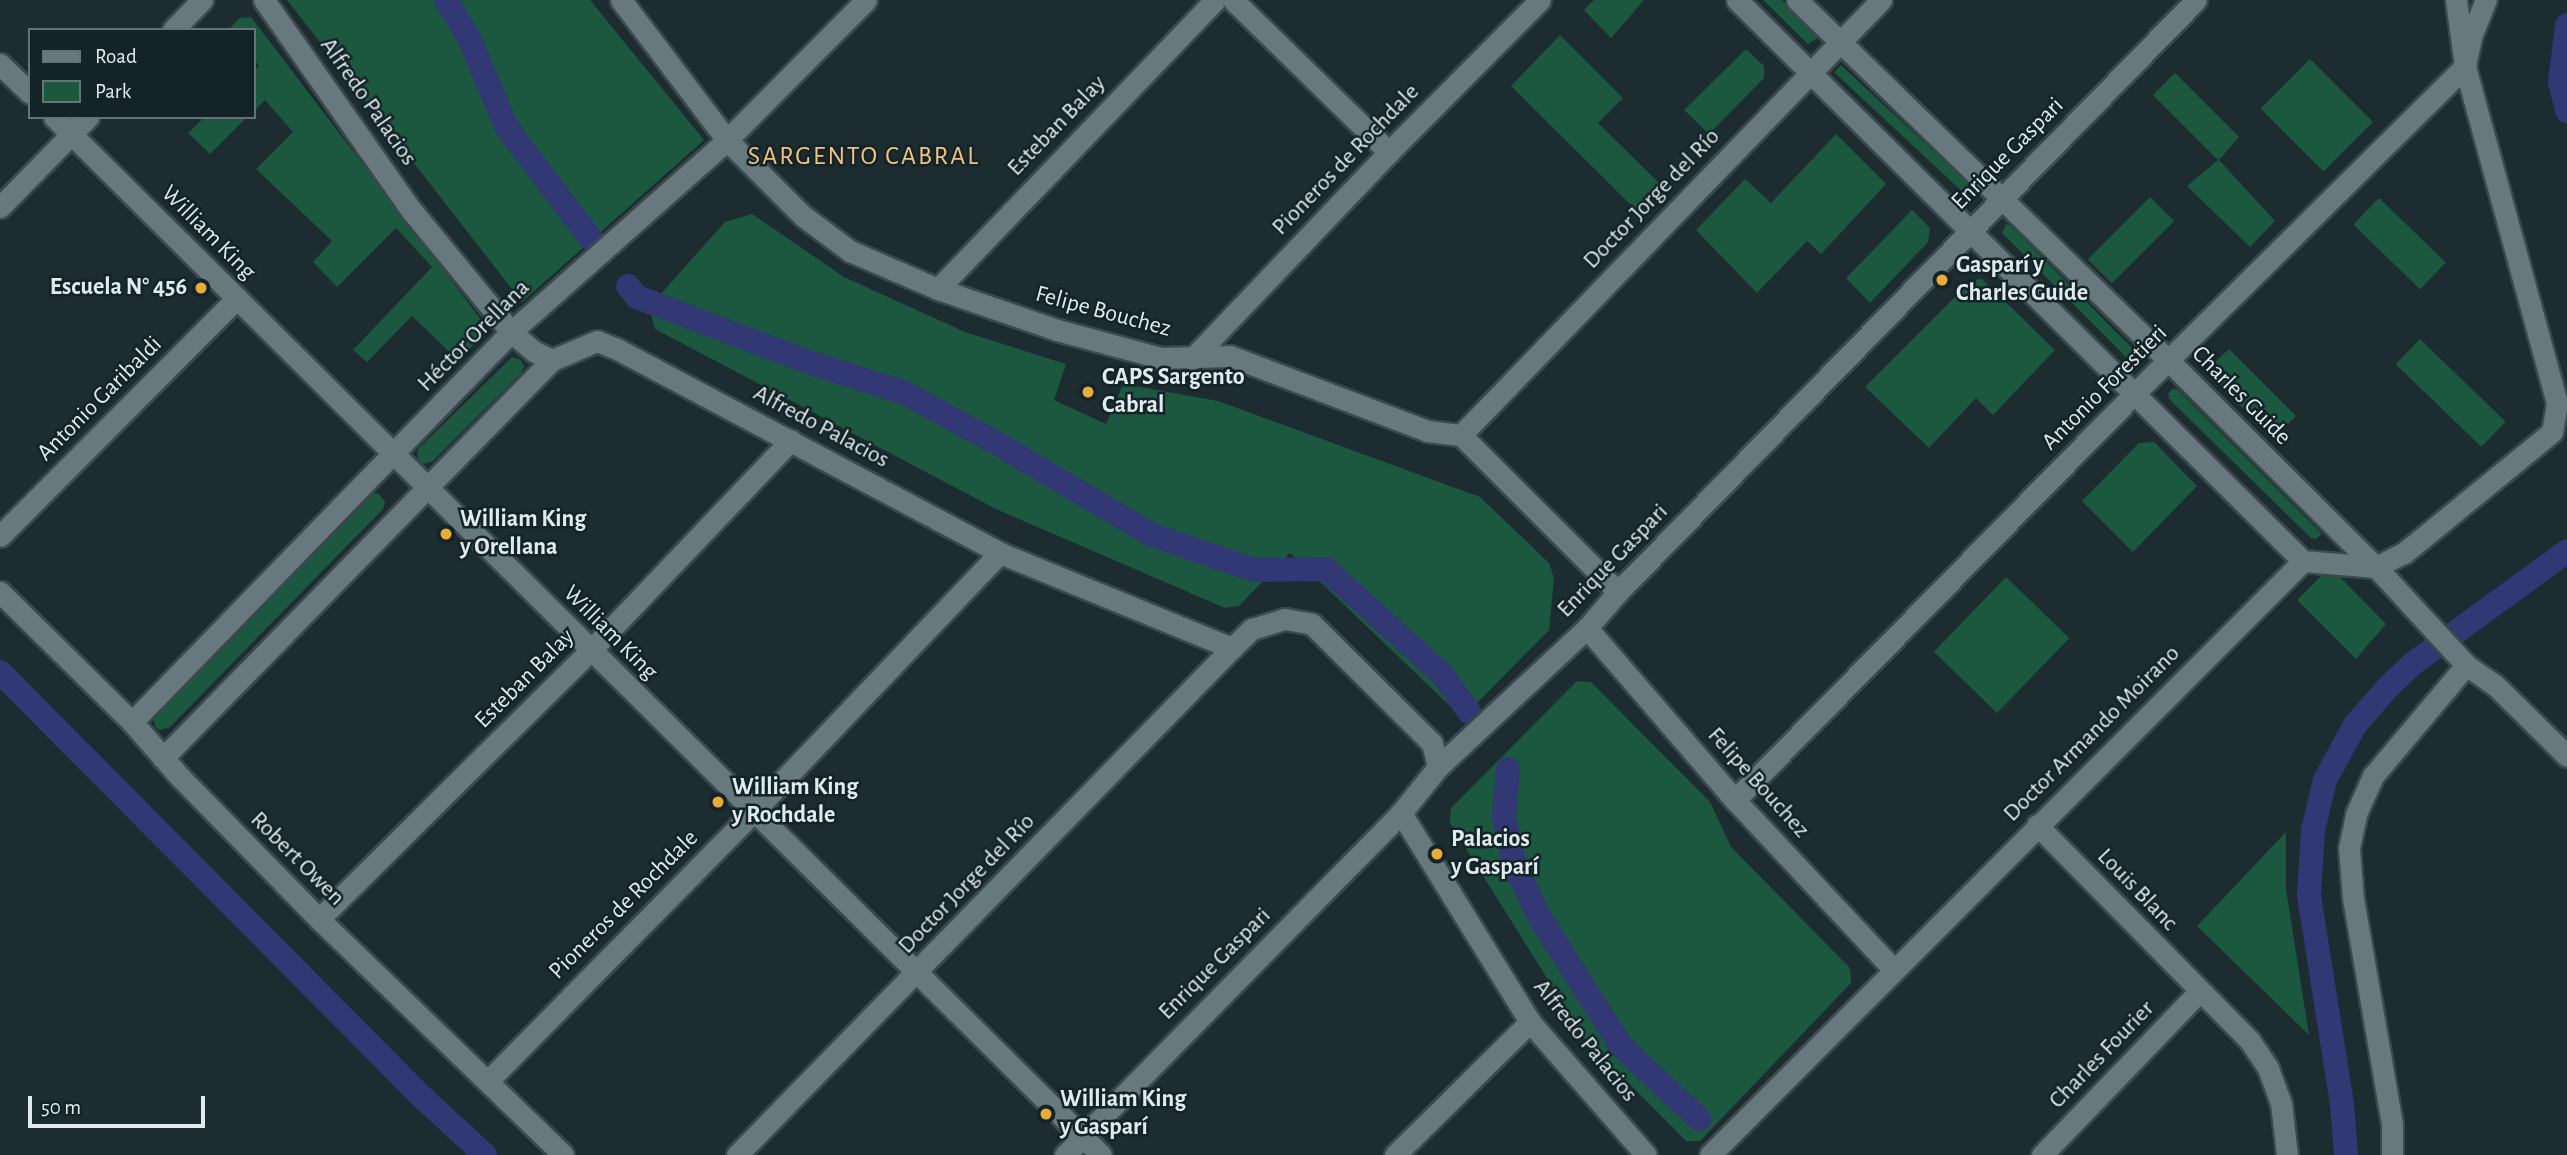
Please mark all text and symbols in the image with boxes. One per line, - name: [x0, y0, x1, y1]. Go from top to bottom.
- legend: [28, 28, 256, 119]
- street label: Alfredo Palacios: [313, 32, 423, 172]
- text: Road: [95, 46, 137, 67]
- street label: Esteban Balay: [1002, 69, 1112, 183]
- street label: Pioneros de Rochdale: [1266, 78, 1426, 242]
- text: Park: [95, 81, 131, 102]
- street label: Enrique Gaspari: [1946, 92, 2070, 216]
- street label: Doctor Jorge del Río: [1578, 123, 1726, 275]
- district label: SARGENTO CABRAL: [750, 141, 978, 173]
- street label: William King: [155, 180, 261, 286]
- place label: Gasparí y Charles Guide: [1956, 252, 2088, 308]
- marker: Gasparí y Charles Guide: [1934, 272, 1950, 288]
- place label: Escuela N° 456: [50, 274, 187, 302]
- street label: Héctor Orellana: [412, 274, 536, 398]
- marker: Escuela N° 456: [193, 280, 209, 296]
- street label: Felipe Bouchez: [1032, 280, 1174, 344]
- street label: Antonio Forestieri: [2036, 319, 2174, 457]
- street label: Antonio Garibaldi: [31, 330, 169, 468]
- street label: Charles Guide: [2185, 340, 2297, 452]
- place label: CAPS Sargento Cabral: [1102, 364, 1245, 420]
- street label: Alfredo Palacios: [748, 379, 894, 475]
- marker: CAPS Sargento Cabral: [1080, 384, 1096, 400]
- street label: Enrique Gaspari: [1551, 498, 1675, 624]
- place label: William King y Orellana: [460, 506, 586, 562]
- marker: William King y Orellana: [438, 526, 454, 542]
- street label: William King: [557, 580, 663, 686]
- street label: Esteban Balay: [469, 623, 581, 735]
- street label: Doctor Armando Moirano: [1998, 640, 2186, 828]
- street label: Felipe Bouchez: [1701, 722, 1815, 844]
- place label: William King y Rochdale: [732, 774, 858, 830]
- marker: William King y Rochdale: [710, 794, 726, 810]
- street label: Robert Owen: [244, 806, 350, 912]
- street label: Doctor Jorge del Río: [893, 808, 1041, 960]
- street label: Pioneros de Rochdale: [543, 824, 705, 986]
- place label: Palacios y Gasparí: [1451, 826, 1539, 882]
- street label: Louis Blanc: [2091, 843, 2183, 937]
- marker: Palacios y Gasparí: [1429, 846, 1445, 862]
- street label: Enrique Gaspari: [1153, 902, 1277, 1026]
- street label: Alfredo Palacios: [1527, 974, 1643, 1108]
- street label: Charles Fourier: [2043, 995, 2161, 1115]
- scale bar: [32, 1082, 208, 1126]
- place label: William King y Gasparí: [1060, 1086, 1186, 1142]
- text: 50 m: [41, 1097, 81, 1118]
- marker: William King y Gasparí: [1038, 1106, 1054, 1122]

